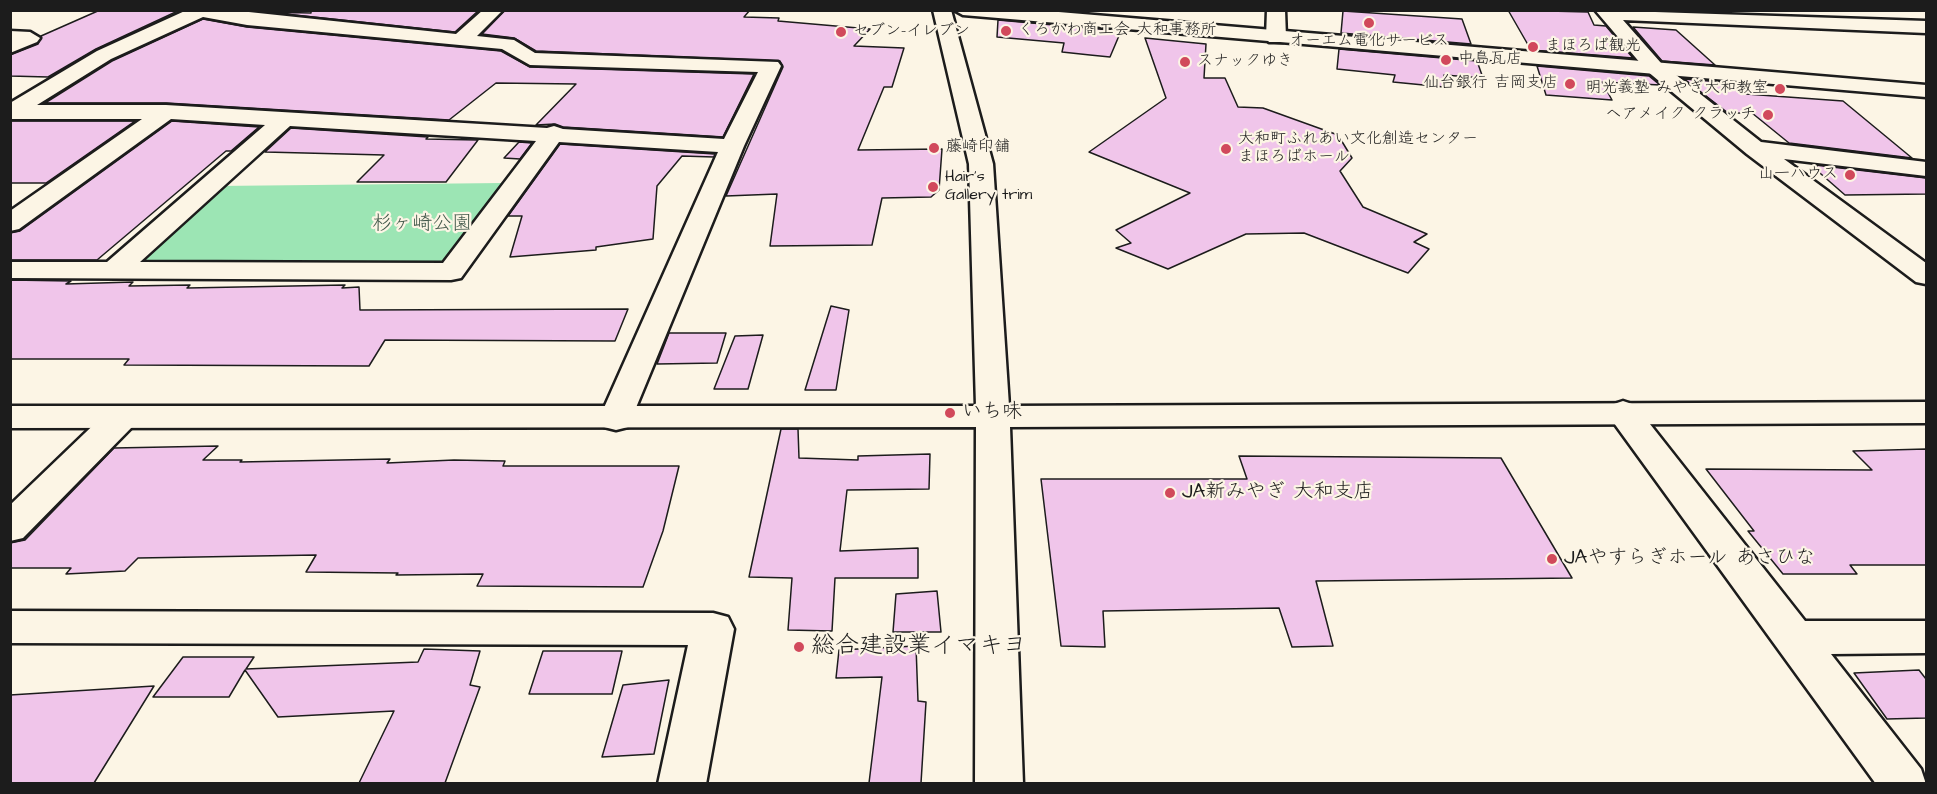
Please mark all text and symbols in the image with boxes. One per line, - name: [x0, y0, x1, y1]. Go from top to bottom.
- marker: オーエム電化サービス: [1362, 16, 1376, 30]
- place label: くろかわ商工会 大和事務所: [1018, 21, 1216, 41]
- place label: セブン-イレブン: [853, 22, 970, 42]
- marker: くろかわ商工会 大和事務所: [999, 24, 1013, 38]
- marker: セブン-イレブン: [834, 25, 848, 39]
- place label: オーエム電化サービス: [1289, 32, 1449, 52]
- place label: まほろば観光: [1545, 37, 1641, 57]
- marker: まほろば観光: [1526, 40, 1540, 54]
- place label: 中島瓦店: [1458, 50, 1522, 70]
- place label: スナックゆき: [1197, 52, 1293, 72]
- marker: 中島瓦店: [1439, 53, 1453, 67]
- marker: スナックゆき: [1178, 55, 1192, 69]
- place label: 仙台銀行 吉岡支店: [1424, 74, 1558, 94]
- marker: 仙台銀行 吉岡支店: [1563, 77, 1577, 91]
- place label: 明光義塾 みやぎ大和教室: [1586, 79, 1768, 99]
- marker: 明光義塾 みやぎ大和教室: [1773, 82, 1787, 96]
- place label: ヘアメイク クラッチ: [1606, 105, 1756, 125]
- marker: ヘアメイク クラッチ: [1761, 108, 1775, 122]
- place label: 大和町ふれあい文化創造センター まほろばホール: [1238, 130, 1478, 168]
- place label: 藤崎印舗: [946, 138, 1010, 158]
- marker: 藤崎印舗: [927, 141, 941, 155]
- marker: 大和町ふれあい文化創造センター まほろばホール: [1219, 142, 1233, 156]
- place label: 山一ハウス: [1758, 165, 1838, 185]
- place label: Hair's Gallery trim: [945, 168, 1032, 206]
- marker: 山一ハウス: [1843, 168, 1857, 182]
- marker: Hair's Gallery trim: [926, 180, 940, 194]
- park label: 杉ヶ崎公園: [372, 213, 472, 237]
- place label: いち味: [962, 401, 1022, 425]
- marker: いち味: [943, 406, 957, 420]
- place label: JA新みやぎ 大和支店: [1182, 481, 1373, 505]
- marker: JA新みやぎ 大和支店: [1163, 486, 1177, 500]
- place label: JAやすらぎホール あさひな: [1564, 547, 1815, 571]
- marker: JAやすらぎホール あさひな: [1545, 552, 1559, 566]
- place label: 総合建設業イマキヨ: [811, 633, 1027, 661]
- marker: 総合建設業イマキヨ: [792, 640, 806, 654]

